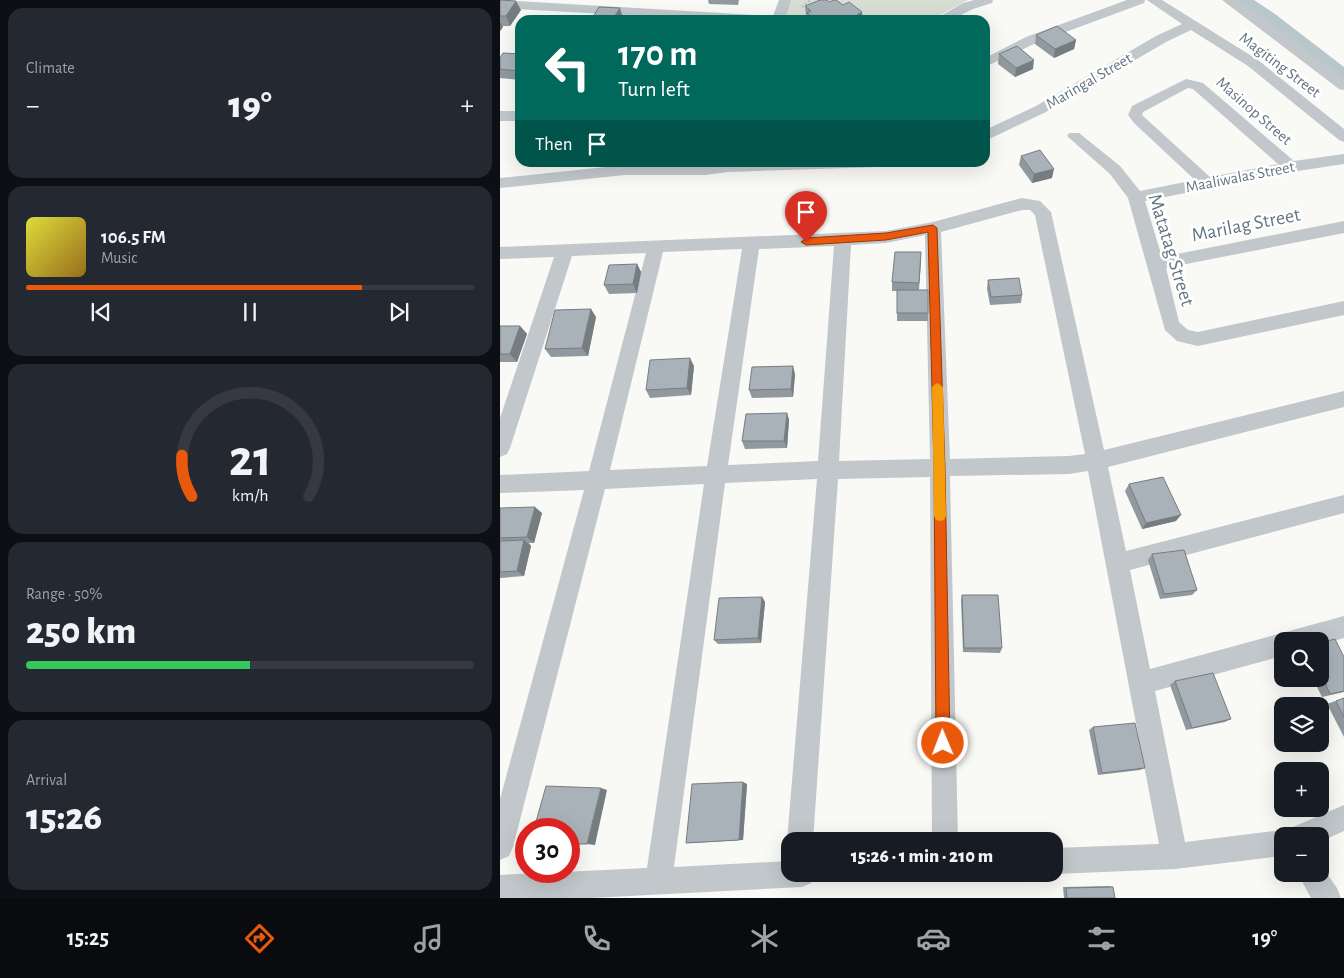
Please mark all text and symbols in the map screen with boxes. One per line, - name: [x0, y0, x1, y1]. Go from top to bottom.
- street label: Magiting Street: [1237, 29, 1323, 101]
- icon: left: [535, 35, 600, 100]
- text: 170 m: [618, 37, 698, 72]
- street label: Maringal Street: [1043, 50, 1135, 112]
- text: Climate: [26, 60, 75, 76]
- street label: Masinop Street: [1213, 74, 1295, 148]
- text: Turn left: [618, 78, 690, 100]
- text: 19°: [228, 87, 272, 125]
- text: −: [26, 92, 39, 120]
- text: +: [461, 92, 474, 120]
- icon: arrive: [583, 130, 611, 158]
- text: Then: [535, 135, 573, 154]
- street label: Maaliwalas Street: [1184, 159, 1296, 195]
- pin: [785, 191, 827, 242]
- street label: Matatag Street: [1144, 192, 1198, 309]
- icon: arrive: [792, 198, 820, 226]
- street label: Marilag Street: [1190, 205, 1303, 245]
- text: 106.5 FM: [101, 228, 166, 247]
- text: Music: [101, 250, 137, 266]
- icon: previous: [87, 298, 115, 326]
- icon: pause: [236, 298, 264, 326]
- icon: next: [385, 298, 413, 326]
- text: 21: [228, 433, 272, 485]
- text: km/h: [232, 487, 268, 505]
- text: Range · 50%: [26, 586, 102, 602]
- text: 250 km: [26, 613, 136, 651]
- map controls: [1274, 632, 1329, 882]
- button: search: [1274, 632, 1329, 687]
- button: layers: [1274, 697, 1329, 752]
- position arrow: [916, 716, 968, 768]
- button: +: [1274, 762, 1329, 817]
- text: Arrival: [26, 772, 67, 788]
- text: 15:26: [26, 799, 102, 837]
- speed limit sign: 30: [515, 818, 580, 883]
- button: −: [1274, 827, 1329, 882]
- text: 15:26 · 1 min · 210 m: [851, 847, 993, 866]
- icon: directions: [242, 921, 277, 956]
- icon: music: [411, 921, 446, 956]
- icon: phone: [579, 921, 614, 956]
- icon: climate: [747, 921, 782, 956]
- icon: car: [916, 921, 951, 956]
- icon: filters: [1084, 921, 1119, 956]
- text: 15:25: [67, 927, 109, 949]
- text: 19°: [1252, 927, 1277, 949]

